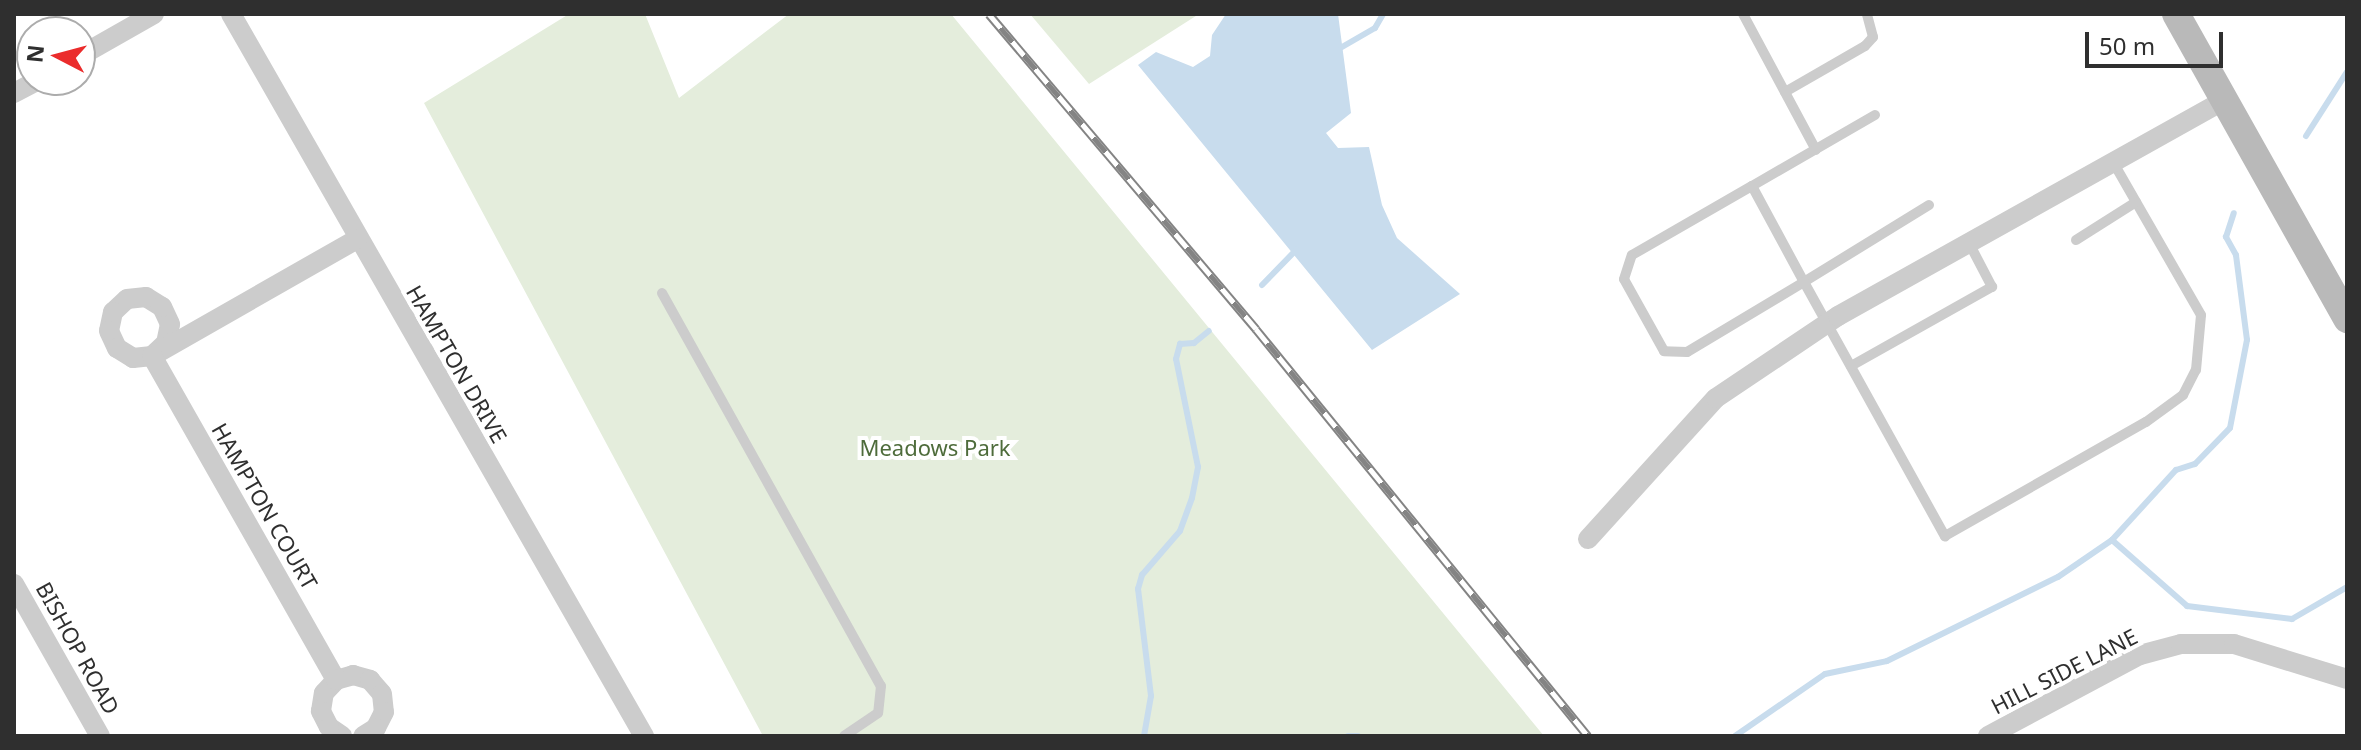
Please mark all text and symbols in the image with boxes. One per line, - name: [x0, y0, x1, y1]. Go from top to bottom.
- north arrow: [16, 16, 96, 96]
- scale bar: [2089, 16, 2227, 66]
- text: 50 m: [2099, 29, 2155, 62]
- text: N: [18, 43, 50, 64]
- street label: HAMPTON DRIVE: [401, 280, 513, 448]
- street label: HAMPTON COURT: [207, 418, 323, 594]
- park label: Meadows Park: [859, 435, 1011, 461]
- street label: BISHOP ROAD: [31, 577, 125, 719]
- street label: HILL SIDE LANE: [1986, 623, 2142, 719]

